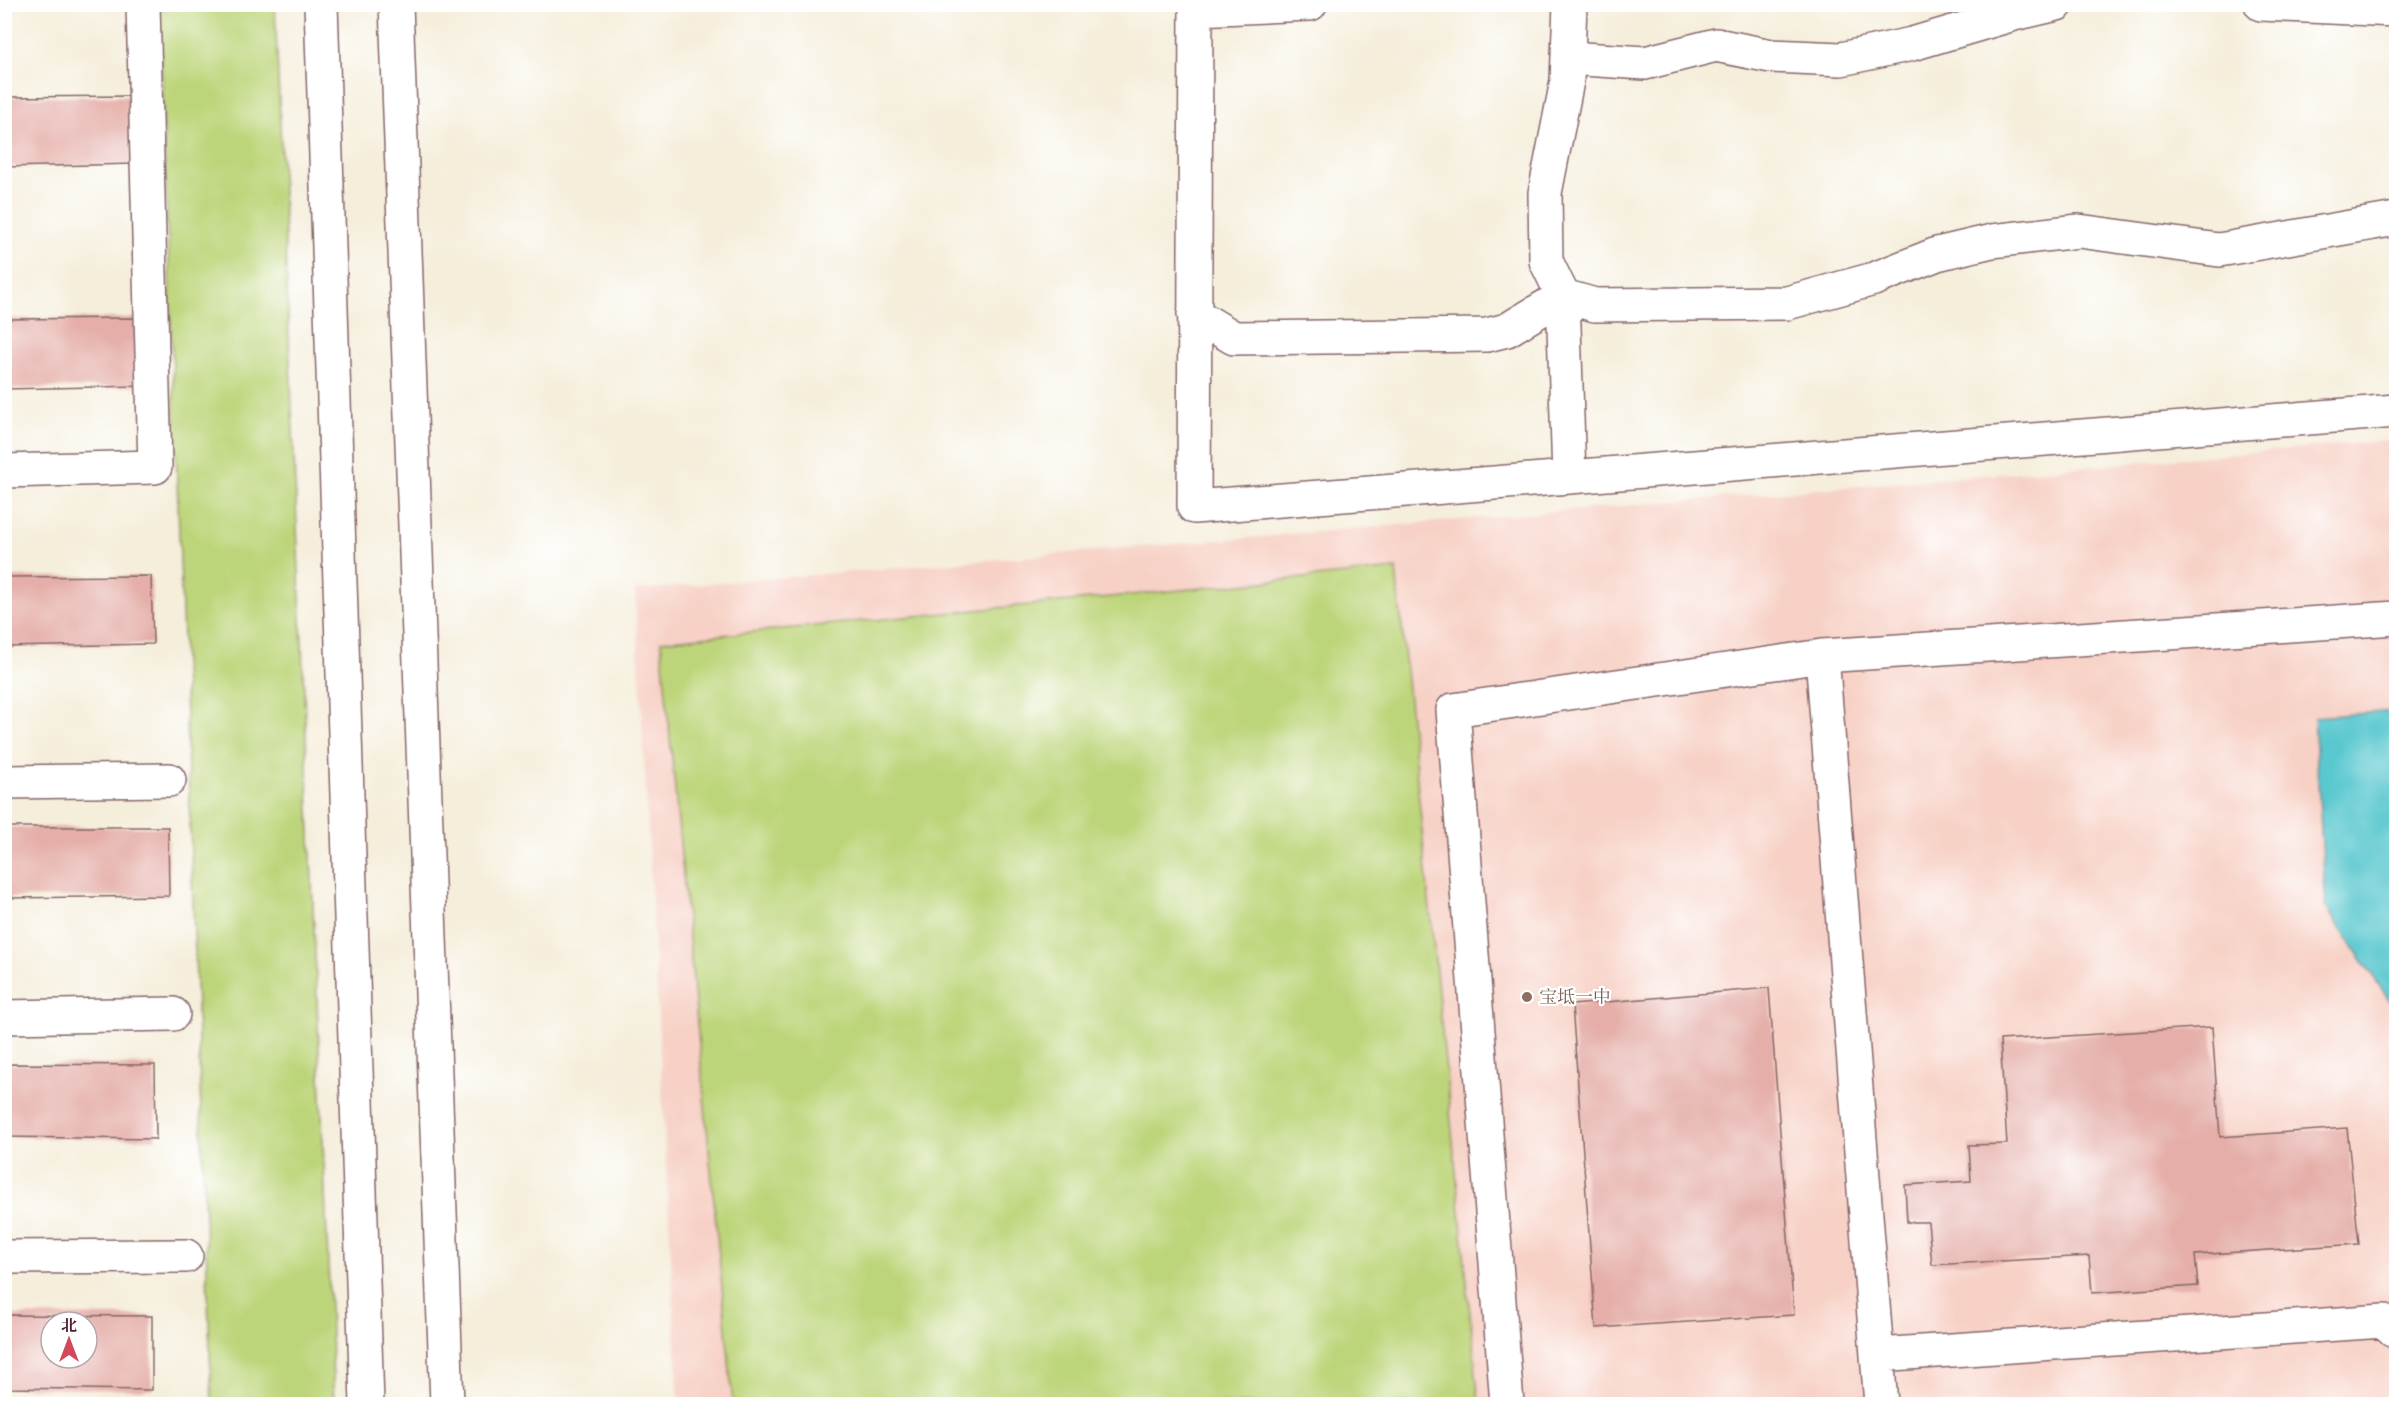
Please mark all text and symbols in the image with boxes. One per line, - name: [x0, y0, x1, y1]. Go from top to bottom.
- place label: 宝坻一中: [1539, 986, 1611, 1011]
- marker: 宝坻一中: [1520, 990, 1534, 1004]
- north arrow: [39, 1310, 99, 1370]
- text: 北: [61, 1316, 77, 1338]

